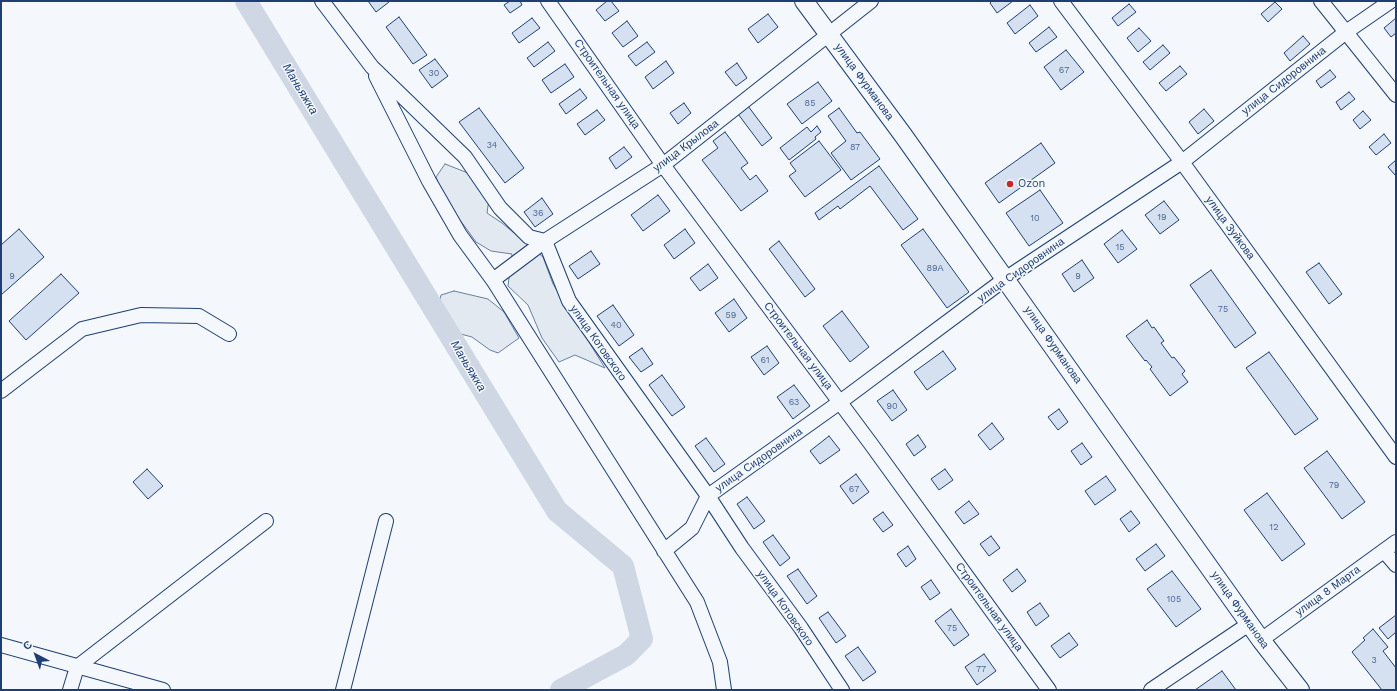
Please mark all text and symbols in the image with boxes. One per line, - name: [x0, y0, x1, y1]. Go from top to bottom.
- street label: Строительная улица: [571, 37, 643, 131]
- street label: улица Фурманова: [832, 41, 896, 123]
- street label: улица Сидоровнина: [1239, 44, 1329, 118]
- water label: Маньяжка: [279, 61, 321, 117]
- house number: 67: [1059, 65, 1069, 75]
- house number: 30: [429, 68, 439, 78]
- house number: 85: [805, 98, 815, 108]
- street label: улица Крылова: [651, 117, 721, 175]
- house number: 34: [487, 140, 497, 150]
- house number: 87: [850, 142, 860, 152]
- place label: Ozon: [1018, 177, 1045, 191]
- marker: Ozon: [1005, 179, 1015, 189]
- street label: улица Зуйкова: [1203, 194, 1257, 262]
- house number: 36: [533, 208, 543, 218]
- house number: 19: [1157, 212, 1167, 222]
- house number: 10: [1030, 213, 1040, 223]
- street label: улица Сидоровнина: [975, 235, 1067, 305]
- house number: 15: [1116, 242, 1124, 252]
- house number: 89А: [926, 263, 944, 273]
- house number: 9: [9, 271, 15, 281]
- house number: 9: [1075, 271, 1081, 281]
- street label: Строительная улица: [761, 300, 835, 392]
- street label: улица Котовского: [567, 303, 629, 383]
- street label: улица Фурманова: [1021, 304, 1085, 386]
- house number: 75: [1218, 304, 1228, 314]
- house number: 59: [726, 310, 736, 320]
- house number: 40: [610, 320, 622, 330]
- water label: Маньяжка: [447, 338, 489, 394]
- house number: 61: [761, 355, 769, 365]
- house number: 63: [789, 397, 799, 407]
- house number: 90: [886, 401, 898, 411]
- street label: улица Сидоровнина: [713, 425, 805, 495]
- house number: 79: [1329, 480, 1339, 490]
- house number: 67: [849, 484, 859, 494]
- house number: 12: [1270, 522, 1278, 532]
- street label: Строительная улица: [952, 560, 1026, 654]
- street label: улица 8 Марта: [1293, 563, 1363, 619]
- street label: улица Котовского: [754, 568, 816, 648]
- street label: улица Фурманова: [1208, 569, 1272, 651]
- house number: 105: [1167, 594, 1181, 604]
- house number: 75: [947, 623, 957, 633]
- north arrow: [16, 635, 56, 675]
- text: С: [21, 638, 35, 653]
- house number: 3: [1371, 655, 1377, 665]
- house number: 77: [976, 664, 986, 674]

